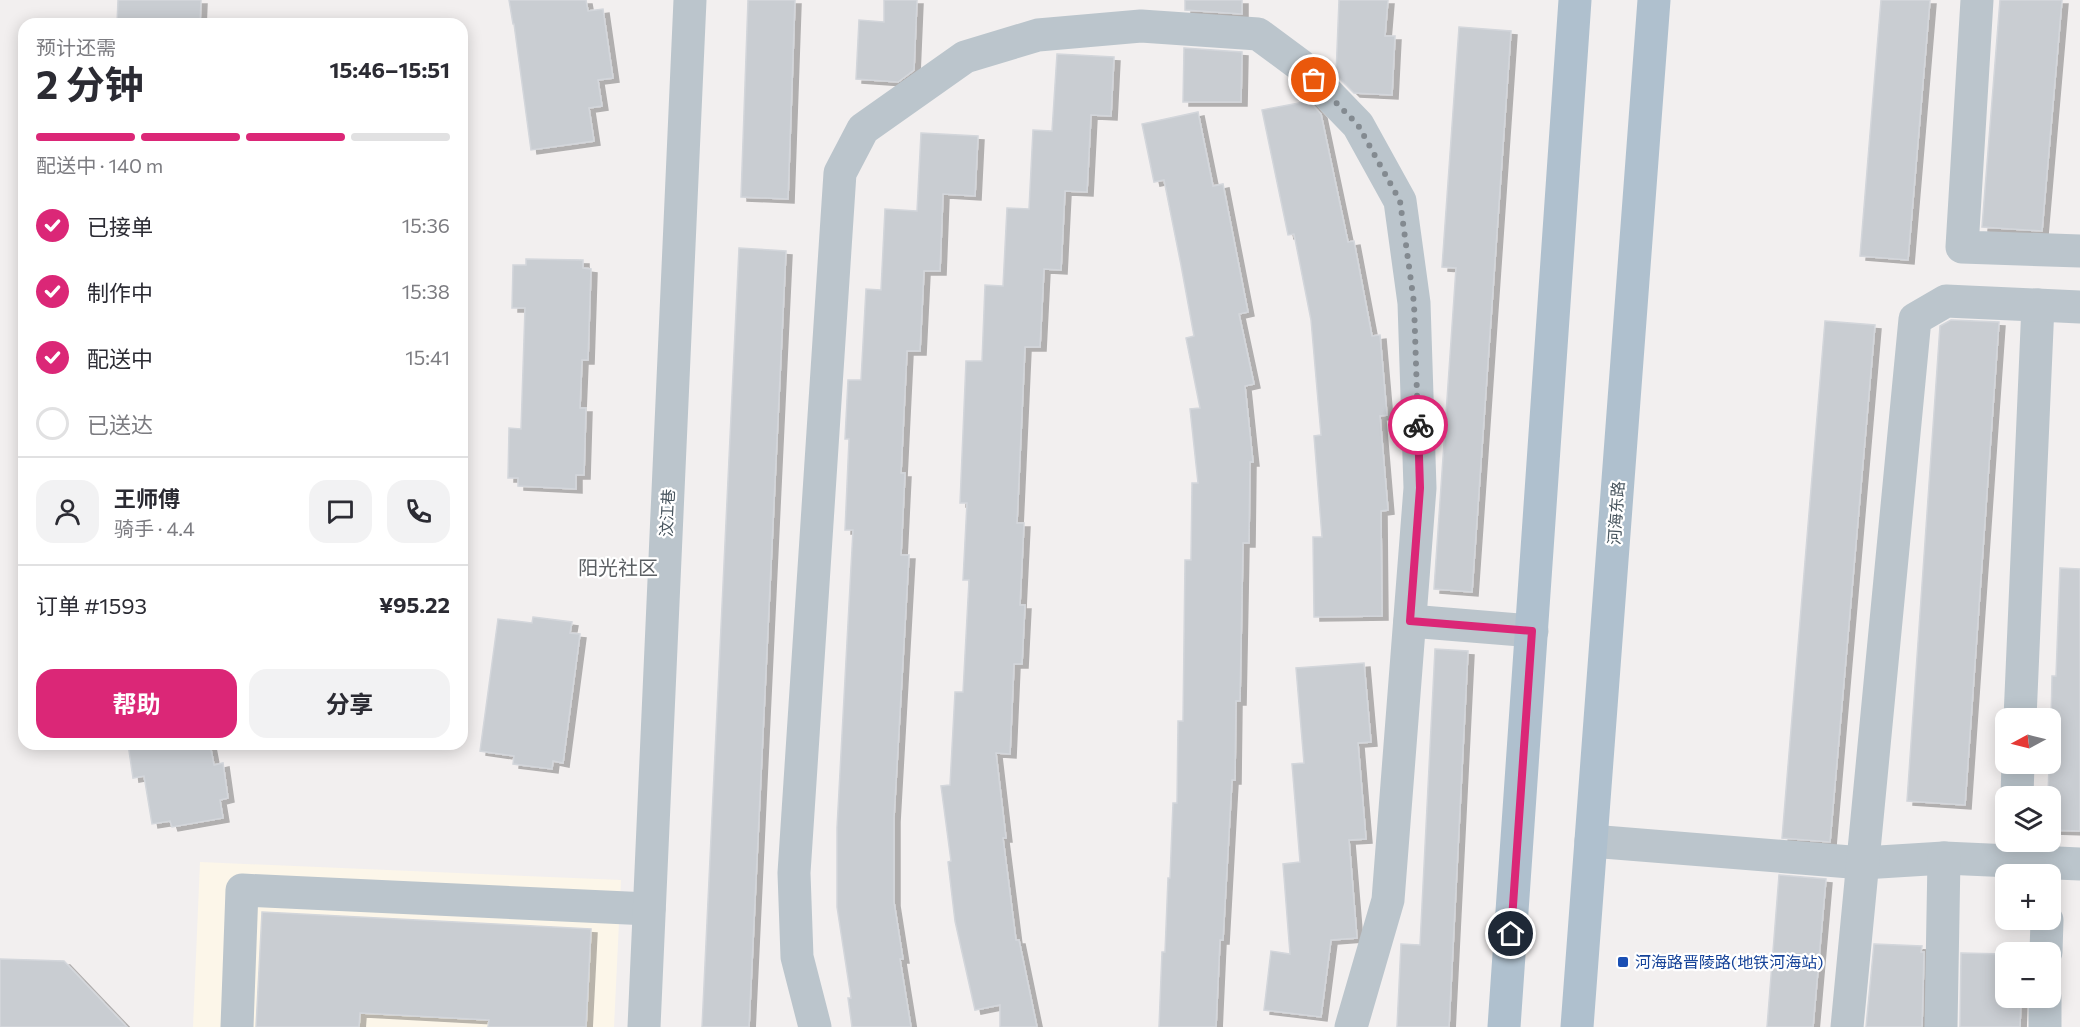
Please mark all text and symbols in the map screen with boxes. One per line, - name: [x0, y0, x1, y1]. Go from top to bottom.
- text: 预计还需: [36, 35, 116, 59]
- pin: [1288, 54, 1339, 105]
- text: 15:46–15:51: [329, 56, 450, 83]
- text: 2 分钟: [36, 59, 144, 107]
- icon: bag: [1297, 63, 1330, 96]
- text: 配送中 · 140 m: [36, 153, 163, 177]
- icon: check: [36, 209, 69, 242]
- text: 已接单: [87, 213, 153, 240]
- text: 15:36: [402, 213, 450, 237]
- icon: check: [36, 275, 69, 308]
- text: 制作中: [87, 279, 153, 306]
- text: 15:38: [402, 279, 450, 303]
- icon: check: [36, 341, 69, 374]
- text: 配送中: [87, 345, 153, 372]
- text: 15:41: [405, 345, 450, 369]
- courier: [1388, 395, 1448, 455]
- icon: bike: [1402, 409, 1435, 442]
- text: 已送达: [87, 411, 153, 438]
- button: person: [36, 480, 99, 543]
- button: chat: [309, 480, 372, 543]
- button: phone: [387, 480, 450, 543]
- street label: 河海东路: [1604, 480, 1627, 546]
- text: 王师傅: [114, 485, 180, 512]
- street label: 汶江巷: [656, 489, 677, 537]
- text: 骑手 · 4.4: [114, 516, 195, 540]
- district label: 阳光社区: [578, 555, 658, 579]
- text: ¥95.22: [379, 591, 450, 618]
- text: 订单 #1593: [36, 592, 147, 619]
- button: 帮助: [36, 669, 237, 738]
- button: 分享: [249, 669, 450, 738]
- north arrow: [1995, 708, 2061, 774]
- map controls: [1995, 708, 2061, 1008]
- button: layers: [1995, 786, 2061, 852]
- button: +: [1995, 864, 2061, 930]
- pin: [1485, 908, 1536, 959]
- icon: home: [1494, 917, 1527, 950]
- button: −: [1995, 942, 2061, 1008]
- place label: 河海路晋陵路(地铁河海站): [1635, 952, 1823, 971]
- marker: 河海路晋陵路(地铁河海站): [1616, 955, 1630, 969]

